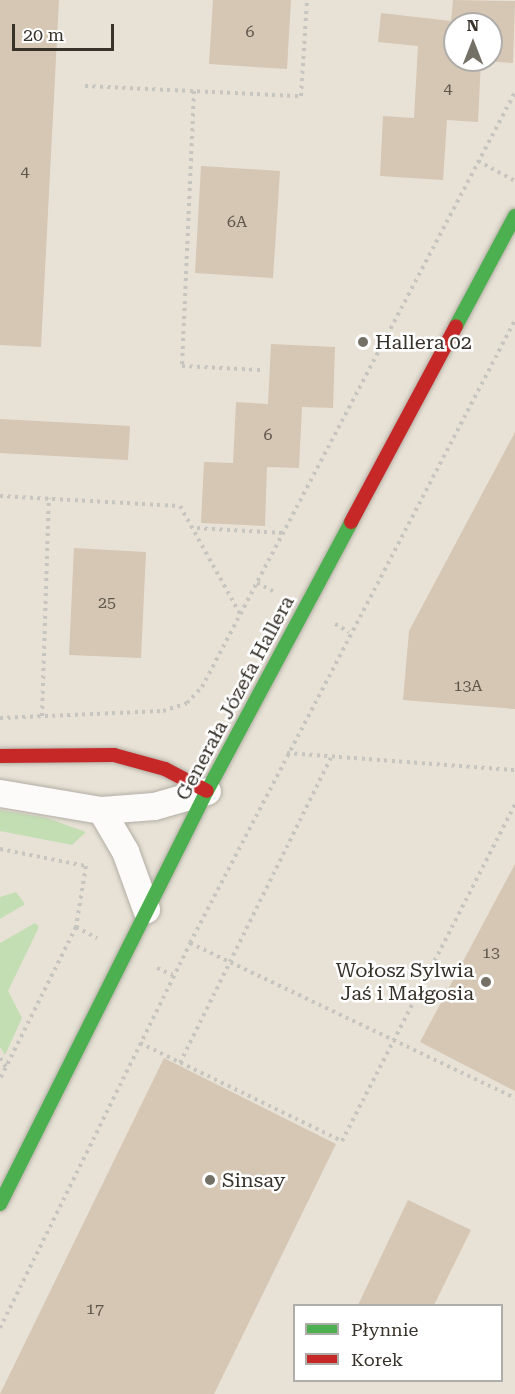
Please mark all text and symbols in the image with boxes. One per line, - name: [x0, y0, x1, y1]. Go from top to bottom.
- scale bar: [15, 12, 117, 50]
- north arrow: [443, 12, 503, 72]
- text: N: [467, 16, 479, 35]
- house number: 6: [246, 22, 254, 42]
- text: 20 m: [23, 24, 64, 45]
- house number: 4: [444, 79, 452, 99]
- house number: 4: [21, 162, 29, 182]
- house number: 6A: [227, 212, 247, 232]
- place label: Hallera 02: [375, 330, 472, 354]
- marker: Hallera 02: [356, 335, 370, 349]
- house number: 6: [264, 425, 272, 445]
- street label: Generała Józefa Hallera: [171, 592, 299, 804]
- house number: 25: [98, 593, 116, 613]
- house number: 13A: [453, 676, 483, 696]
- house number: 13: [482, 943, 500, 963]
- place label: Wołosz Sylwia Jaś i Małgosia: [336, 958, 474, 1005]
- marker: Wołosz Sylwia Jaś i Małgosia: [479, 975, 493, 989]
- place label: Sinsay: [222, 1168, 285, 1192]
- marker: Sinsay: [203, 1173, 217, 1187]
- house number: 17: [86, 1299, 104, 1319]
- legend: [293, 1304, 503, 1382]
- text: Płynnie: [351, 1319, 418, 1340]
- text: Korek: [351, 1349, 403, 1370]

